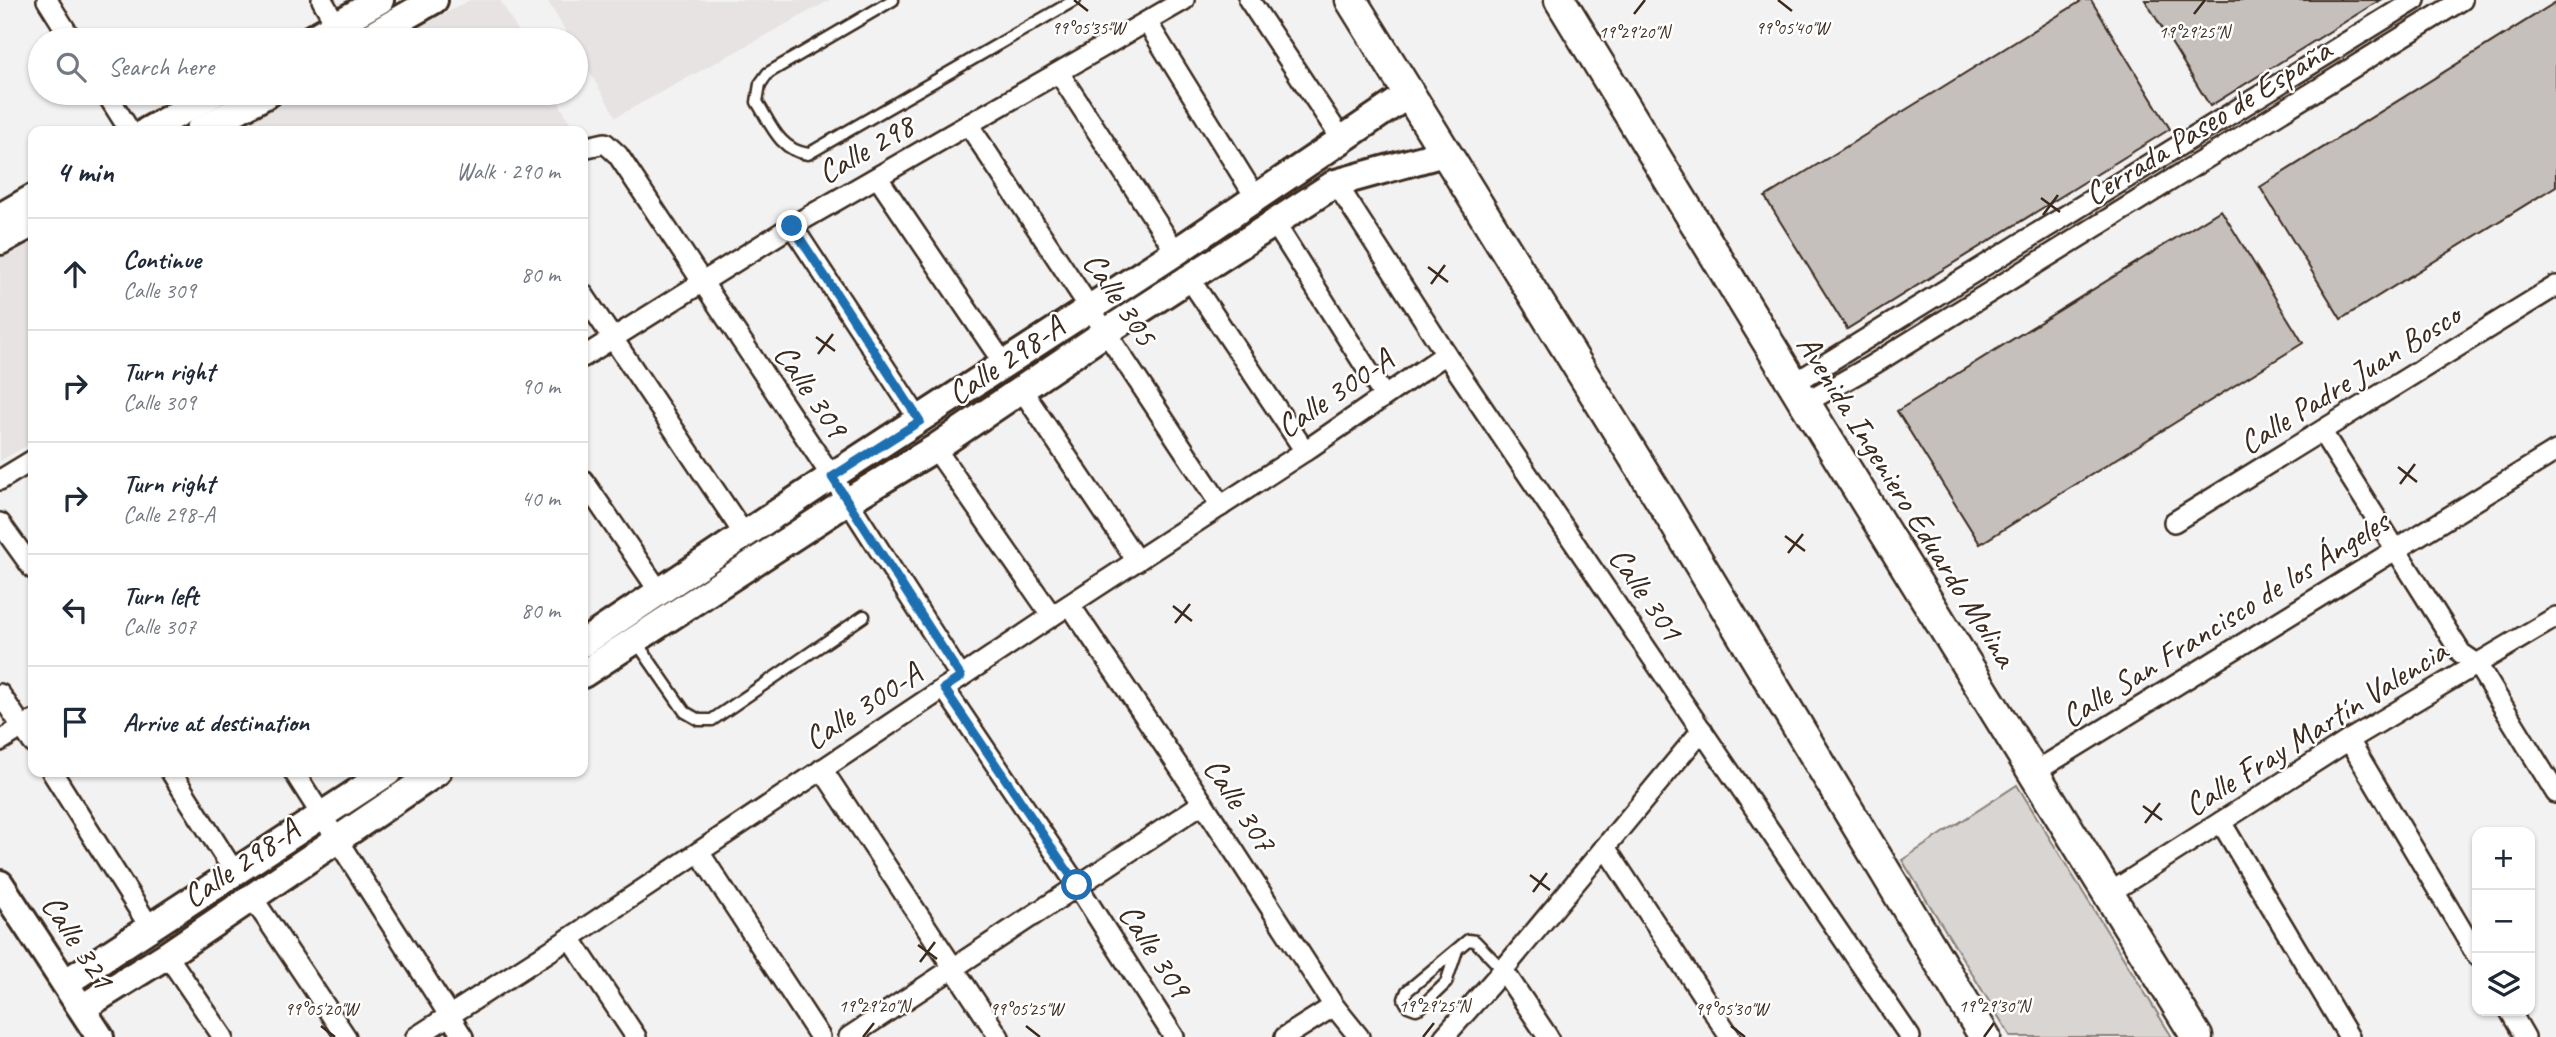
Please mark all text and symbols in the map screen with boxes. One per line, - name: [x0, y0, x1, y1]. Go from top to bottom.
- text: 99°05'35"W: [1051, 17, 1128, 39]
- text: 99°05'40"W: [1755, 17, 1832, 39]
- text: 19°29'20"N: [1599, 21, 1673, 43]
- text: 19°29'25"N: [2159, 21, 2233, 43]
- search box: [28, 28, 588, 105]
- street label: Cerrada Paseo de España: [2076, 28, 2341, 215]
- icon: search: [52, 48, 90, 86]
- text: Search here: [108, 50, 214, 83]
- street label: Calle 298: [810, 103, 924, 193]
- text: 4 min: [56, 153, 113, 191]
- text: Walk · 290 m: [456, 157, 560, 186]
- route end: [776, 210, 807, 241]
- text: Continue: [123, 243, 201, 276]
- street label: Calle 305: [1074, 244, 1168, 355]
- icon: ahead: [56, 255, 94, 293]
- text: 80 m: [521, 260, 560, 289]
- text: Calle 309: [123, 276, 196, 305]
- street label: Calle Padre Juan Bosco: [2231, 292, 2471, 464]
- street label: Calle 298-A: [939, 305, 1073, 414]
- street label: Avenida Ingeniero Eduardo Molina: [1788, 327, 2028, 677]
- street label: Calle 309: [765, 336, 860, 448]
- street label: Calle 300-A: [1268, 338, 1402, 447]
- text: Turn right: [123, 355, 214, 388]
- icon: right: [56, 367, 94, 405]
- text: 90 m: [521, 372, 560, 401]
- text: Calle 309: [123, 388, 196, 417]
- text: Turn right: [123, 467, 214, 500]
- icon: right: [56, 479, 94, 517]
- text: 40 m: [521, 484, 560, 513]
- street label: Calle San Francisco de los Ángeles: [2053, 499, 2398, 737]
- text: Calle 298-A: [123, 500, 215, 529]
- street label: Calle 301: [1600, 539, 1694, 650]
- text: Turn left: [123, 579, 198, 612]
- icon: left: [56, 591, 94, 629]
- text: 80 m: [521, 596, 560, 625]
- text: Calle 307: [123, 612, 196, 641]
- street label: Calle Fray Martín Valencia: [2176, 629, 2457, 826]
- street label: Calle 300-A: [796, 652, 930, 759]
- icon: arrive: [56, 703, 94, 741]
- text: Arrive at destination: [123, 706, 309, 739]
- street label: Calle 307: [1194, 749, 1287, 862]
- street label: Calle 298-A: [174, 808, 308, 917]
- map controls: [2472, 827, 2535, 1016]
- button: +: [2472, 827, 2535, 890]
- route start: [1061, 869, 1092, 900]
- street label: Calle 321: [32, 886, 125, 999]
- button: −: [2472, 890, 2535, 953]
- street label: Calle 309: [1109, 895, 1203, 1008]
- button: layers: [2472, 953, 2535, 1016]
- text: 19°29'20"N: [839, 995, 913, 1017]
- text: 19°29'25"N: [1399, 995, 1473, 1017]
- text: 19°29'30"N: [1959, 995, 2033, 1017]
- text: 99°05'20"W: [284, 998, 361, 1020]
- text: 99°05'25"W: [989, 998, 1066, 1020]
- text: 99°05'30"W: [1694, 998, 1771, 1020]

